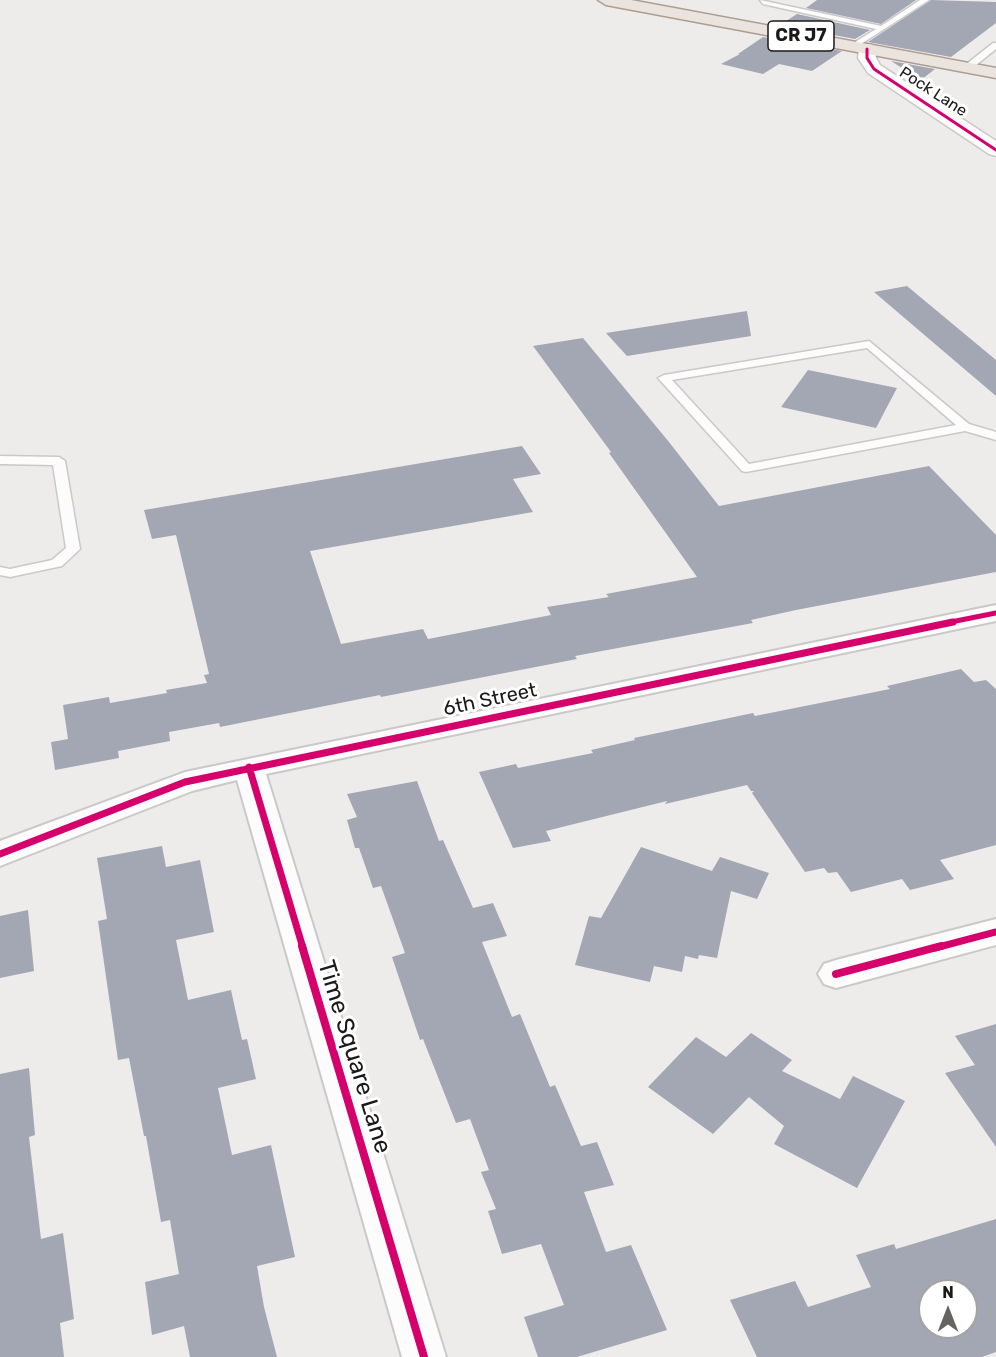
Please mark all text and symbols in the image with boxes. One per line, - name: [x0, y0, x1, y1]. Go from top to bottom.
- road number: CR J7: [768, 21, 834, 51]
- street label: Pock Lane: [896, 63, 970, 121]
- street label: 6th Street: [441, 678, 539, 722]
- street label: Time Square Lane: [311, 957, 397, 1157]
- north arrow: [918, 1279, 978, 1339]
- text: N: [942, 1283, 954, 1302]

